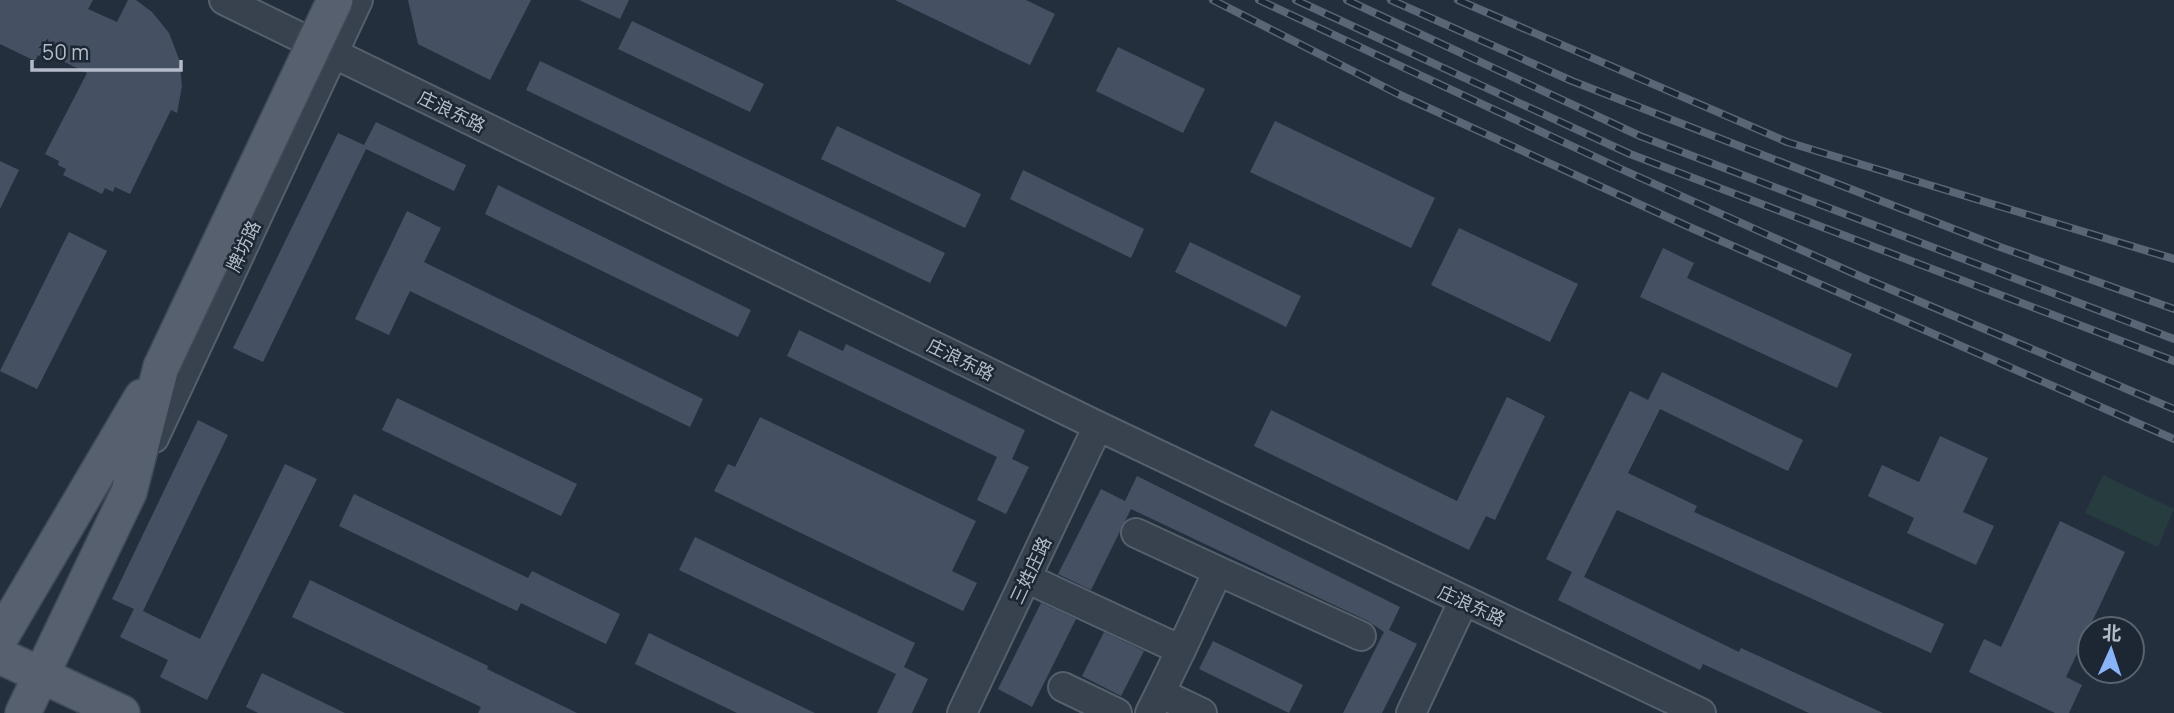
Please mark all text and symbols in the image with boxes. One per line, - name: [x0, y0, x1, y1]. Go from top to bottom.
- scale bar: [32, 28, 180, 72]
- text: 50 m: [42, 38, 89, 66]
- street label: 庄浪东路: [414, 84, 490, 138]
- street label: 牌坊路: [221, 216, 265, 276]
- street label: 庄浪东路: [923, 332, 999, 386]
- street label: 三姓庄路: [1004, 532, 1056, 608]
- street label: 庄浪东路: [1434, 579, 1510, 631]
- north arrow: [2076, 615, 2146, 685]
- text: 北: [2102, 620, 2122, 647]

